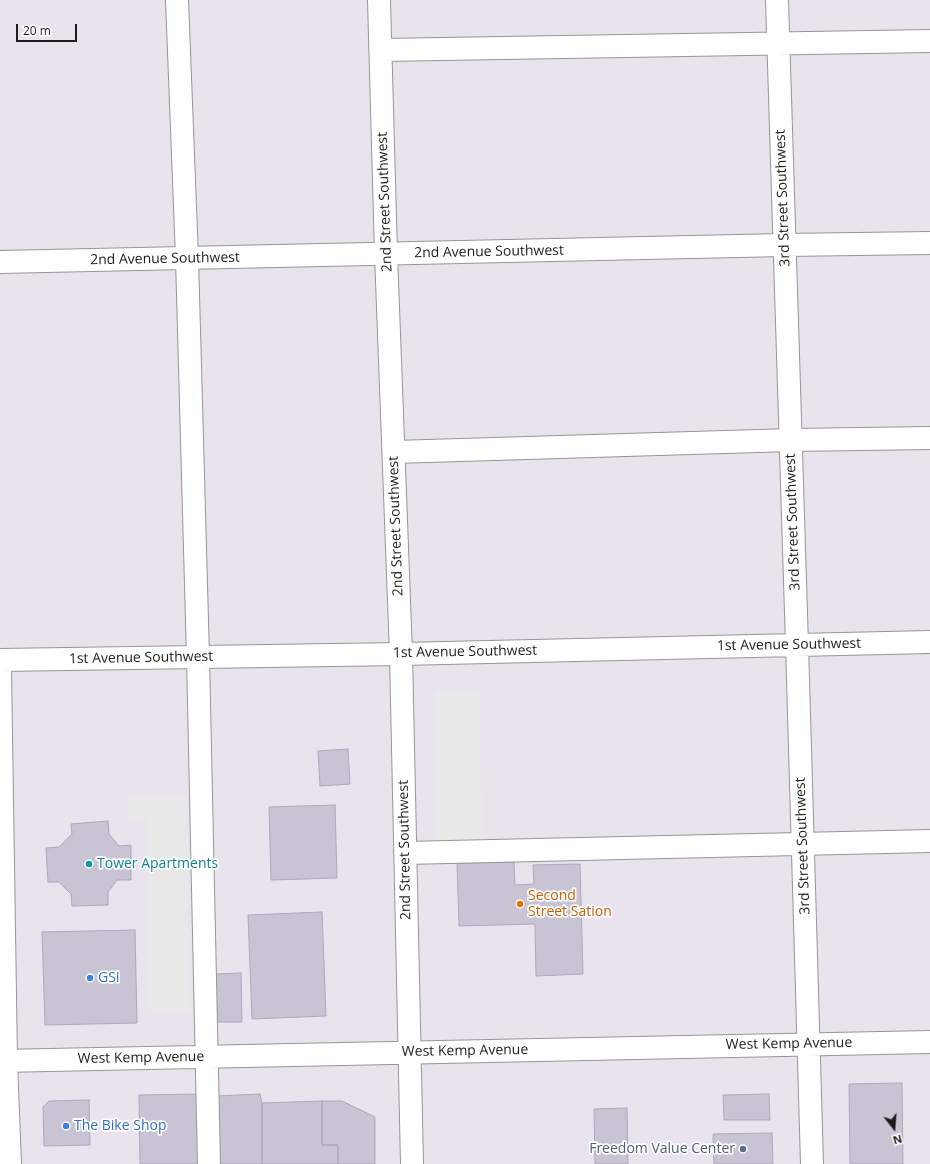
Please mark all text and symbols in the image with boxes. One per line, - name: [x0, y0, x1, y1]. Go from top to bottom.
- scale bar: [18, 16, 79, 42]
- text: 20 m: [23, 22, 51, 39]
- street label: 3rd Street Southwest: [772, 129, 794, 267]
- street label: 2nd Street Southwest: [374, 132, 396, 272]
- street label: 2nd Avenue Southwest: [414, 242, 564, 262]
- street label: 2nd Avenue Southwest: [90, 249, 240, 269]
- street label: 3rd Street Southwest: [782, 453, 804, 591]
- street label: 2nd Street Southwest: [385, 456, 407, 596]
- street label: 1st Avenue Southwest: [717, 635, 861, 655]
- street label: 1st Avenue Southwest: [393, 642, 537, 662]
- street label: 1st Avenue Southwest: [69, 648, 213, 668]
- street label: 3rd Street Southwest: [792, 777, 814, 915]
- street label: 2nd Street Southwest: [395, 780, 415, 920]
- place label: Tower Apartments: [97, 856, 218, 872]
- marker: Tower Apartments: [84, 859, 94, 869]
- place label: Second Street Sation: [528, 888, 612, 920]
- marker: Second Street Sation: [515, 899, 525, 909]
- place label: GSI: [98, 970, 120, 986]
- marker: GSI: [85, 973, 95, 983]
- street label: West Kemp Avenue: [726, 1034, 852, 1054]
- street label: West Kemp Avenue: [402, 1041, 528, 1061]
- street label: West Kemp Avenue: [78, 1048, 204, 1068]
- north arrow: [874, 1108, 914, 1148]
- place label: The Bike Shop: [74, 1118, 166, 1134]
- marker: The Bike Shop: [61, 1121, 71, 1131]
- text: N: [891, 1131, 904, 1148]
- place label: Freedom Value Center: [589, 1141, 735, 1157]
- marker: Freedom Value Center: [738, 1144, 748, 1154]

